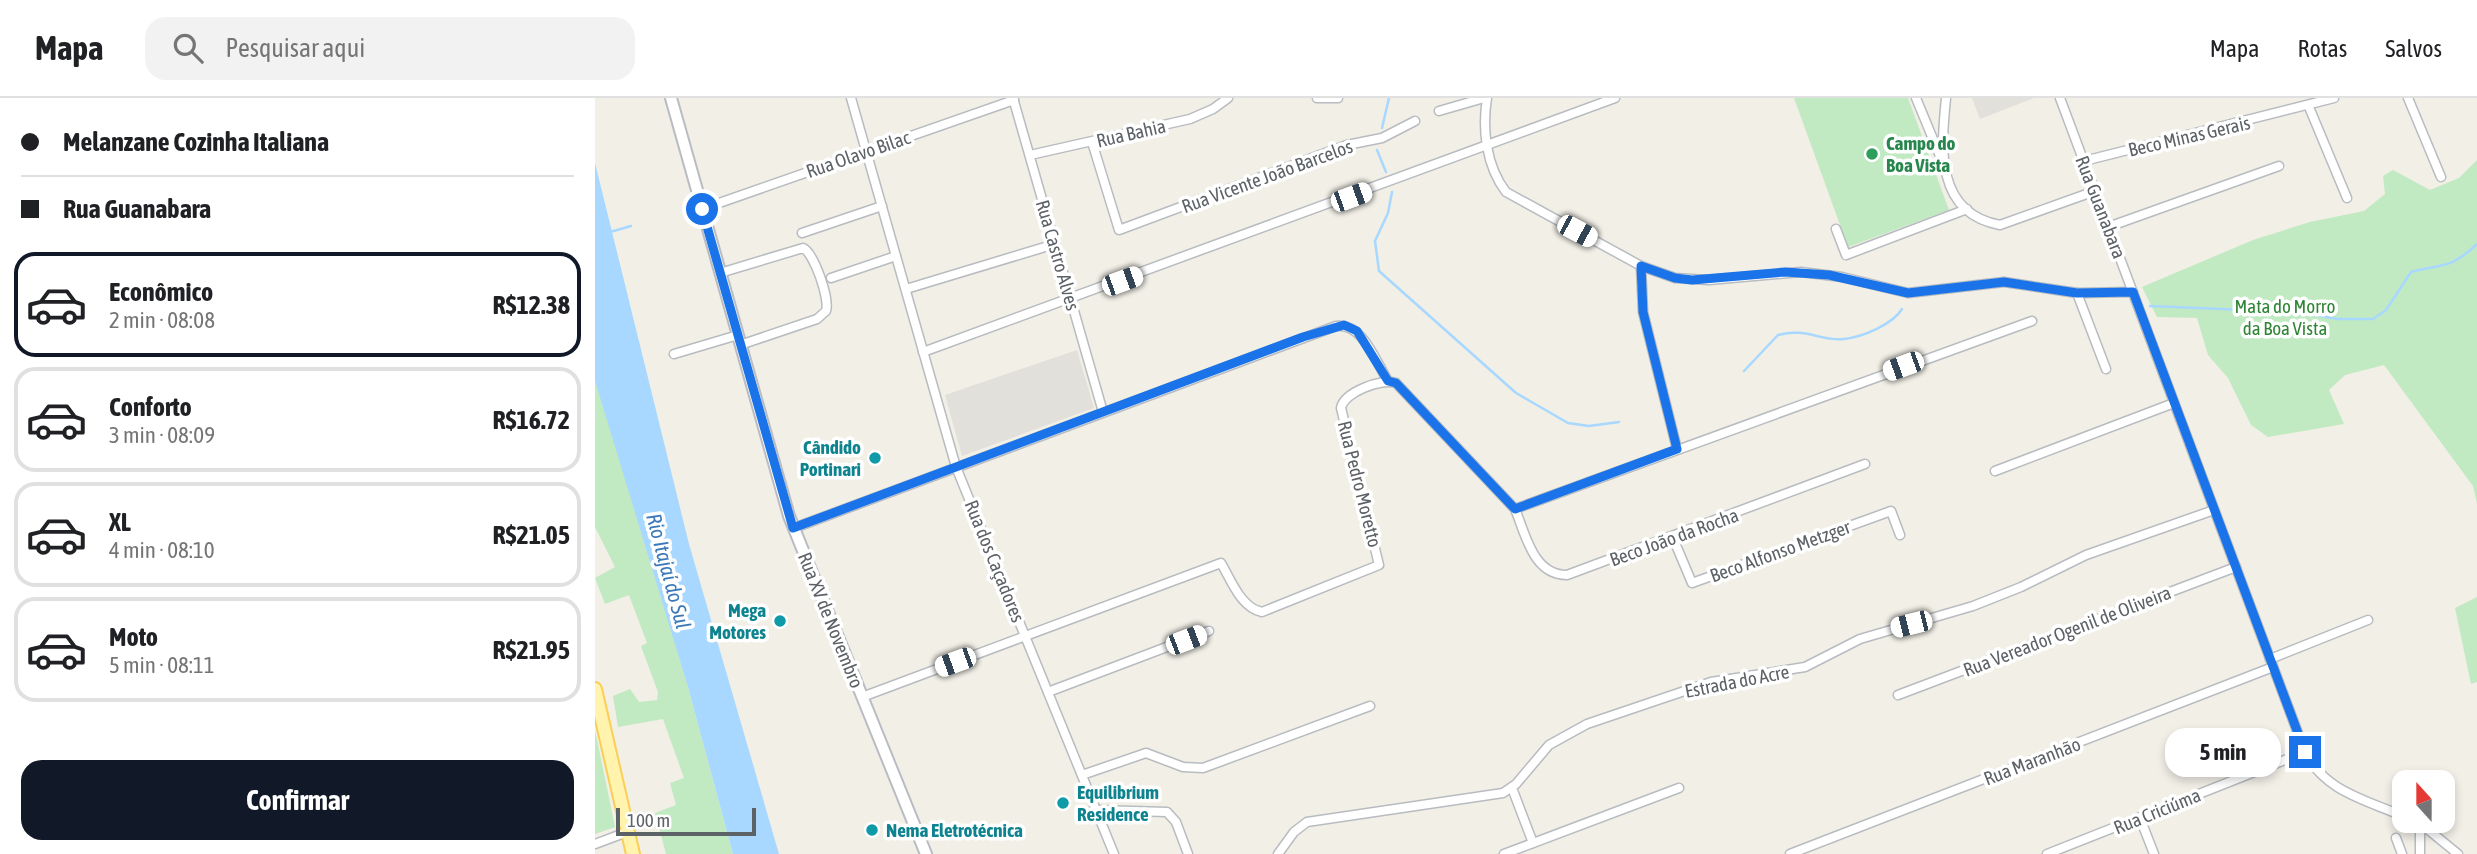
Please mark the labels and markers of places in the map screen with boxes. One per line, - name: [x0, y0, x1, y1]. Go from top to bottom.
- place label: Campo do Boa Vista: [1886, 132, 1956, 176]
- marker: Campo do Boa Vista: [1864, 146, 1880, 162]
- place label: Cândido Portinari: [800, 436, 861, 480]
- marker: Cândido Portinari: [867, 450, 883, 466]
- place label: Mega Motores: [709, 599, 766, 643]
- marker: Mega Motores: [772, 613, 788, 629]
- place label: Equilibrium Residence: [1077, 781, 1159, 825]
- marker: Equilibrium Residence: [1055, 795, 1071, 811]
- place label: Nema Eletrotécnica: [886, 819, 1023, 841]
- marker: Nema Eletrotécnica: [864, 822, 880, 838]

